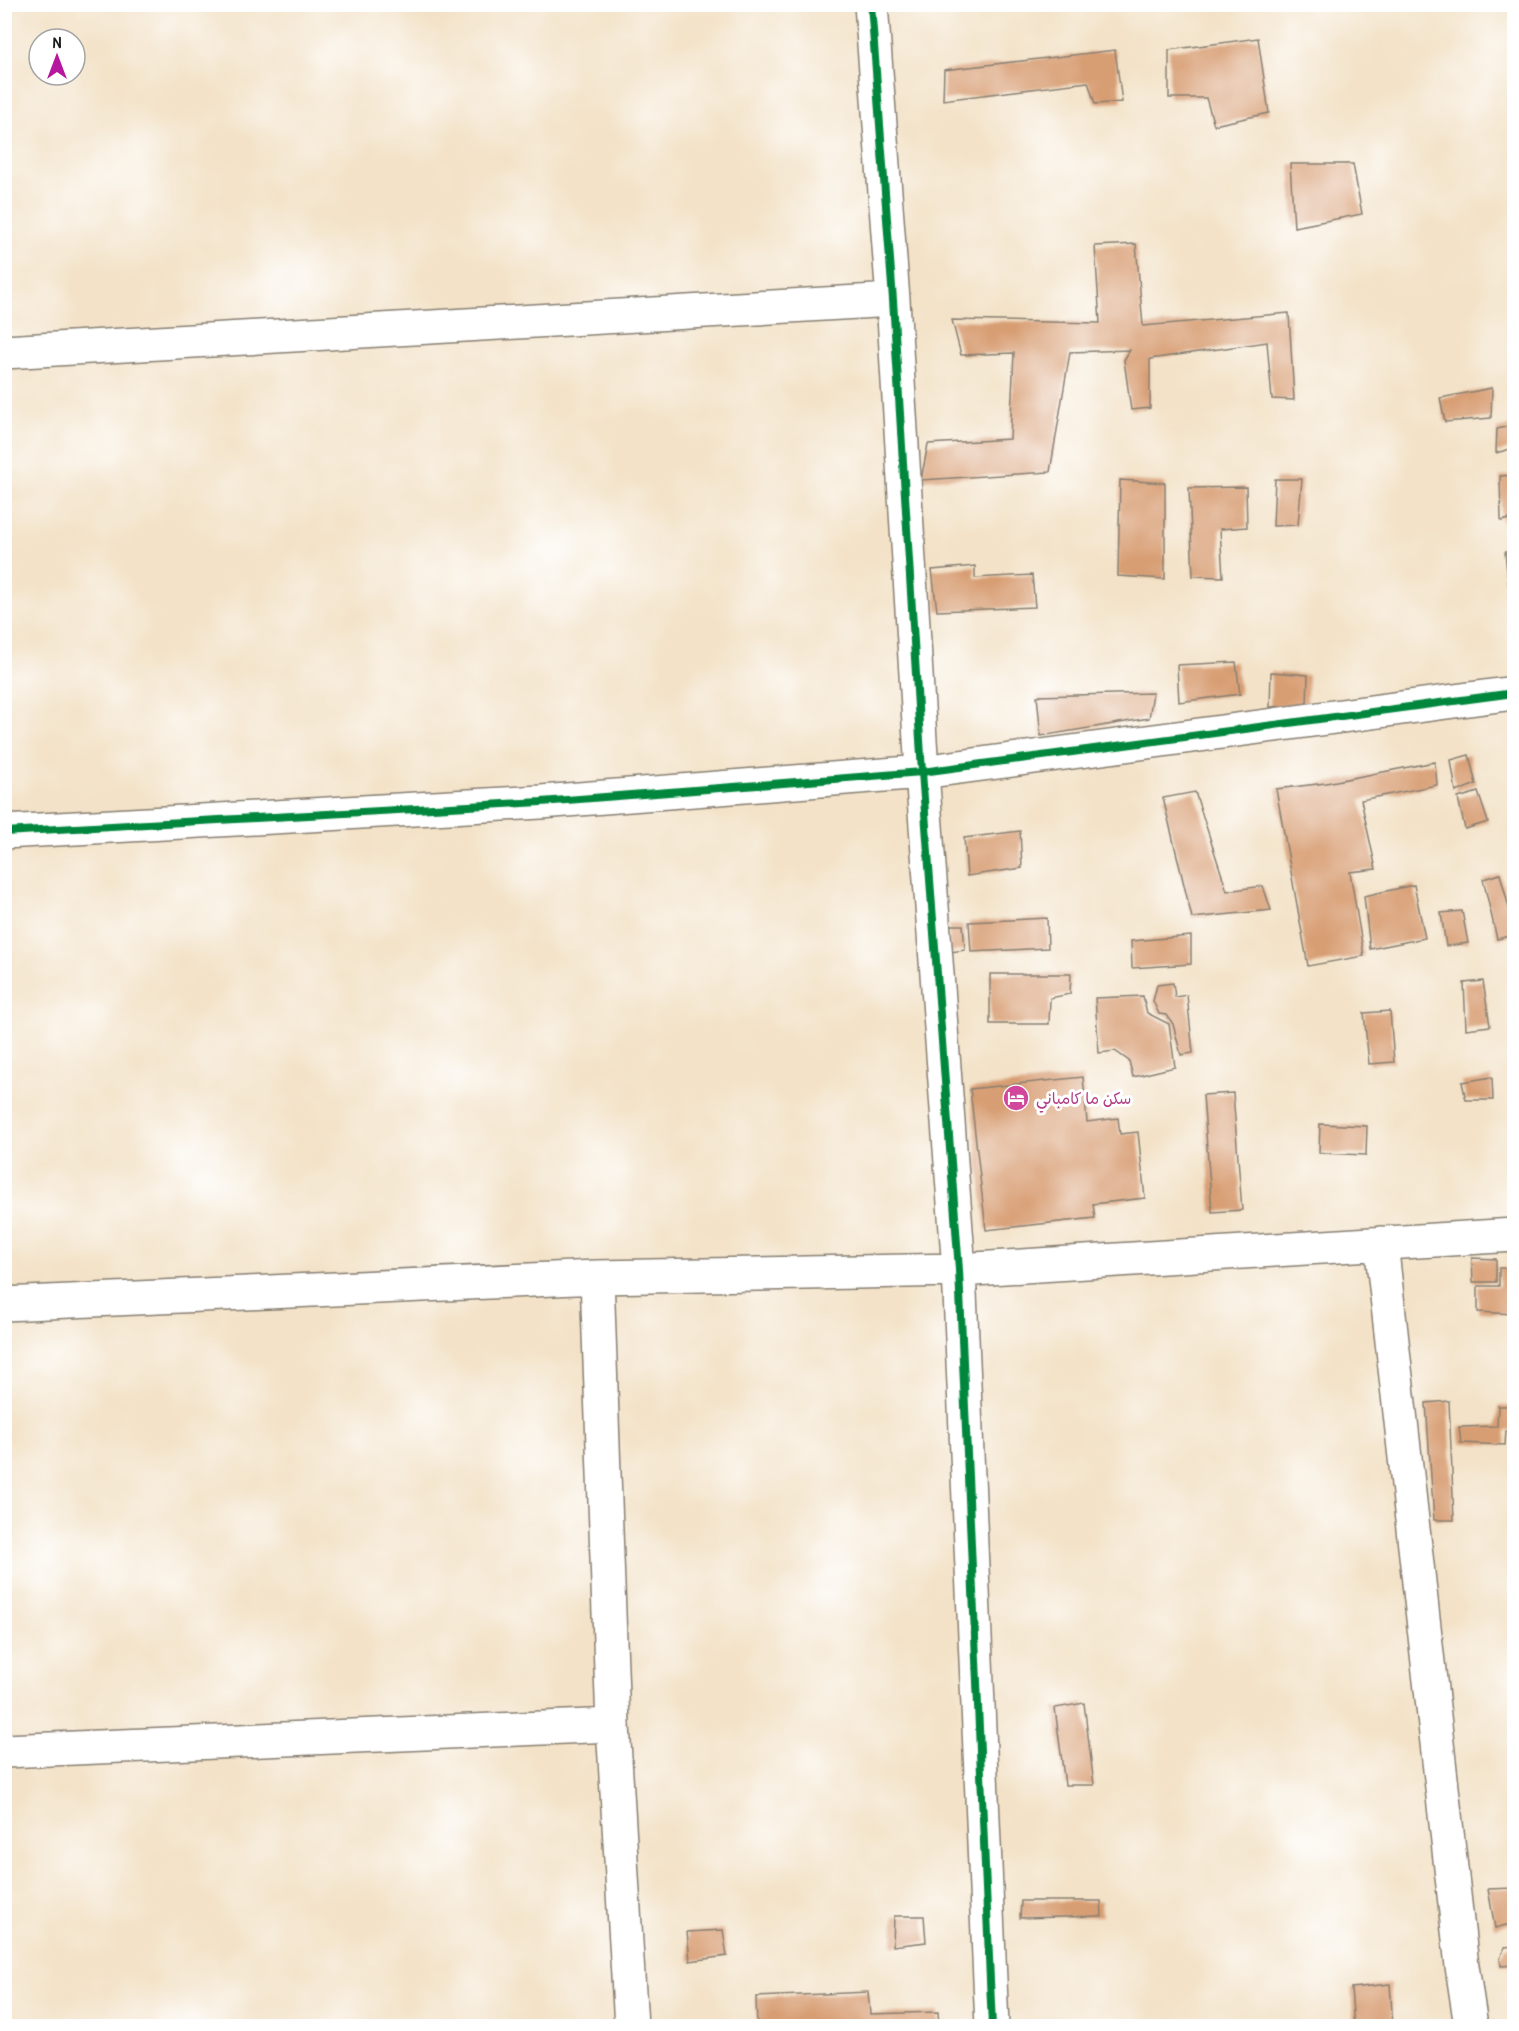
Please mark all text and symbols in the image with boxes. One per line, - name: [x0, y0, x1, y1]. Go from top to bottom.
- north arrow: [27, 27, 87, 87]
- text: N: [53, 31, 62, 53]
- hotel icon: سكن ما كامباني: [1001, 1083, 1031, 1113]
- place label: سكن ما كامباني: [1036, 1087, 1131, 1113]

